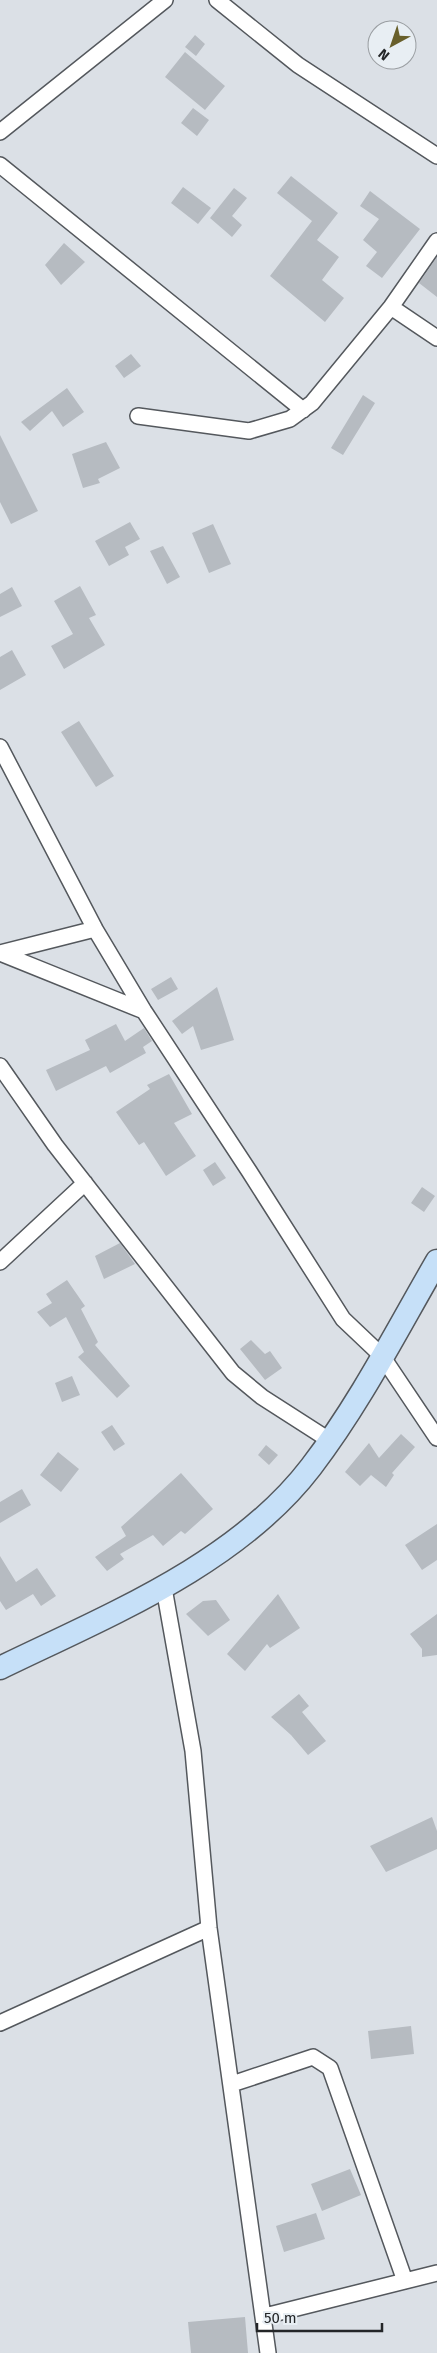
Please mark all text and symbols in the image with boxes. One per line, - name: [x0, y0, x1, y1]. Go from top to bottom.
- north arrow: [367, 20, 417, 70]
- text: N: [375, 45, 393, 64]
- scale bar: [257, 2300, 382, 2332]
- text: 50 m: [264, 2309, 297, 2327]

